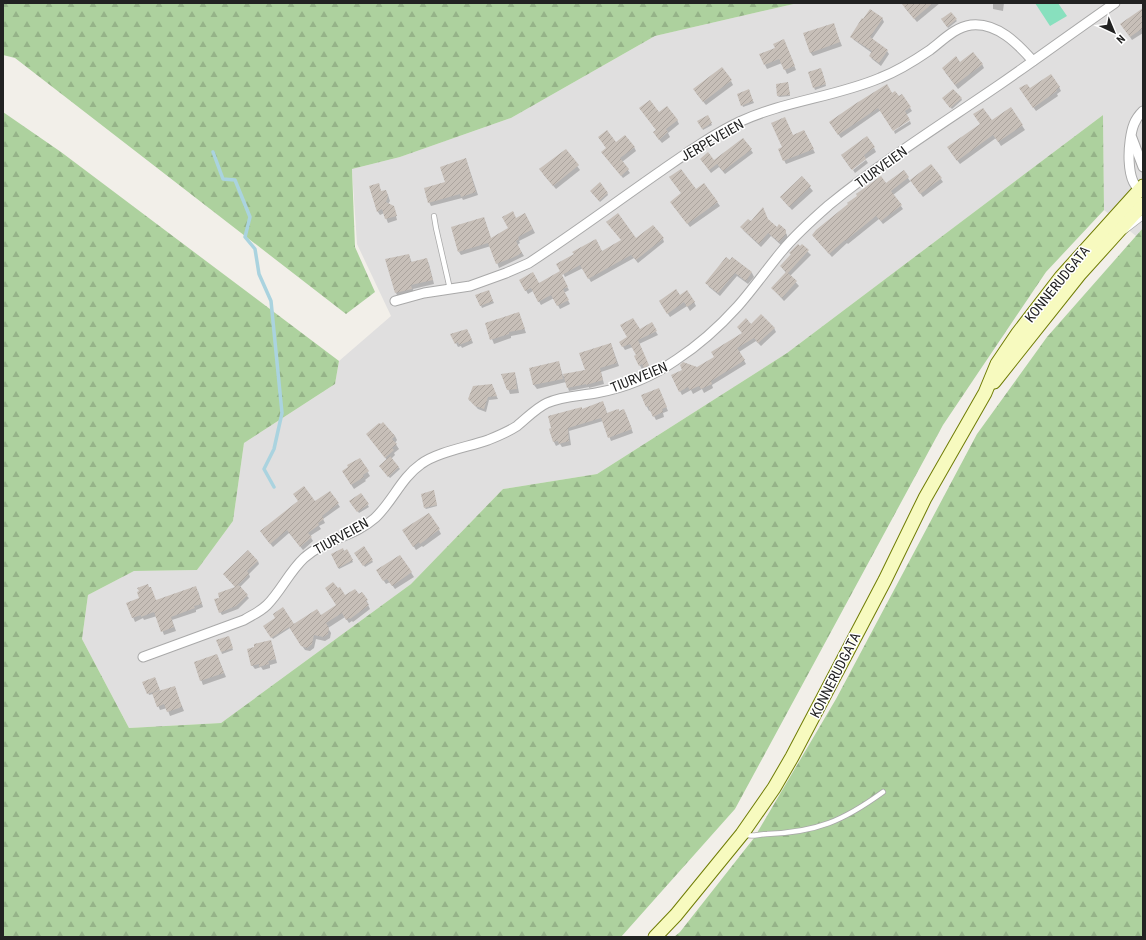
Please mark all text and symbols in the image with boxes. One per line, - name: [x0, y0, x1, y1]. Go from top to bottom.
- north arrow: [1094, 12, 1134, 52]
- text: N: [1113, 32, 1128, 46]
- street label: JERPEVEIEN: [678, 116, 746, 164]
- street label: TIURVEIEN: [852, 143, 910, 191]
- street label: KONNERUDGATA: [1021, 243, 1093, 325]
- street label: TIURVEIEN: [608, 358, 670, 396]
- street label: TIURVEIEN: [311, 514, 371, 558]
- street label: KONNERUDGATA: [807, 630, 863, 720]

